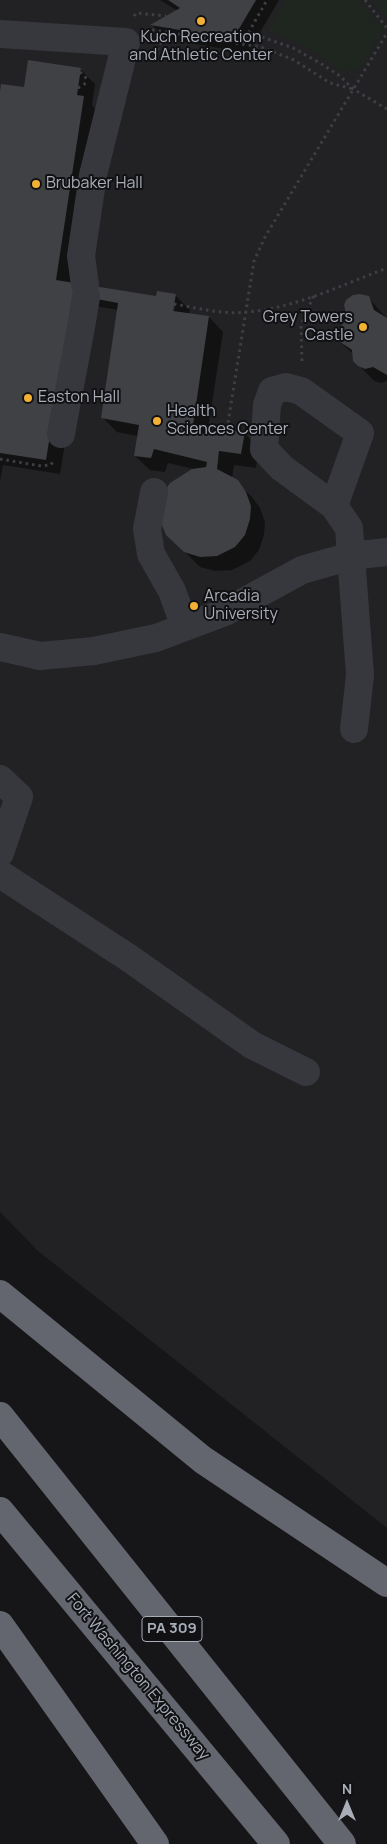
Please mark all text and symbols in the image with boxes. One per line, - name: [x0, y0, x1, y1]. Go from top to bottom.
- marker: Kuch Recreation and Athletic Center: [195, 15, 207, 27]
- place label: Kuch Recreation and Athletic Center: [129, 28, 273, 66]
- place label: Brubaker Hall: [46, 174, 143, 194]
- marker: Brubaker Hall: [30, 178, 42, 190]
- place label: Grey Towers Castle: [263, 308, 353, 346]
- marker: Grey Towers Castle: [357, 321, 369, 333]
- place label: Easton Hall: [38, 388, 120, 408]
- marker: Easton Hall: [22, 392, 34, 404]
- place label: Health Sciences Center: [167, 402, 289, 440]
- marker: Health Sciences Center: [151, 415, 163, 427]
- place label: Arcadia University: [204, 587, 278, 625]
- marker: Arcadia University: [188, 600, 200, 612]
- street label: Fort Washington Expressway: [63, 1590, 213, 1764]
- road number: PA 309: [142, 1616, 202, 1642]
- north arrow: [322, 1779, 372, 1829]
- text: N: [342, 1779, 352, 1798]

